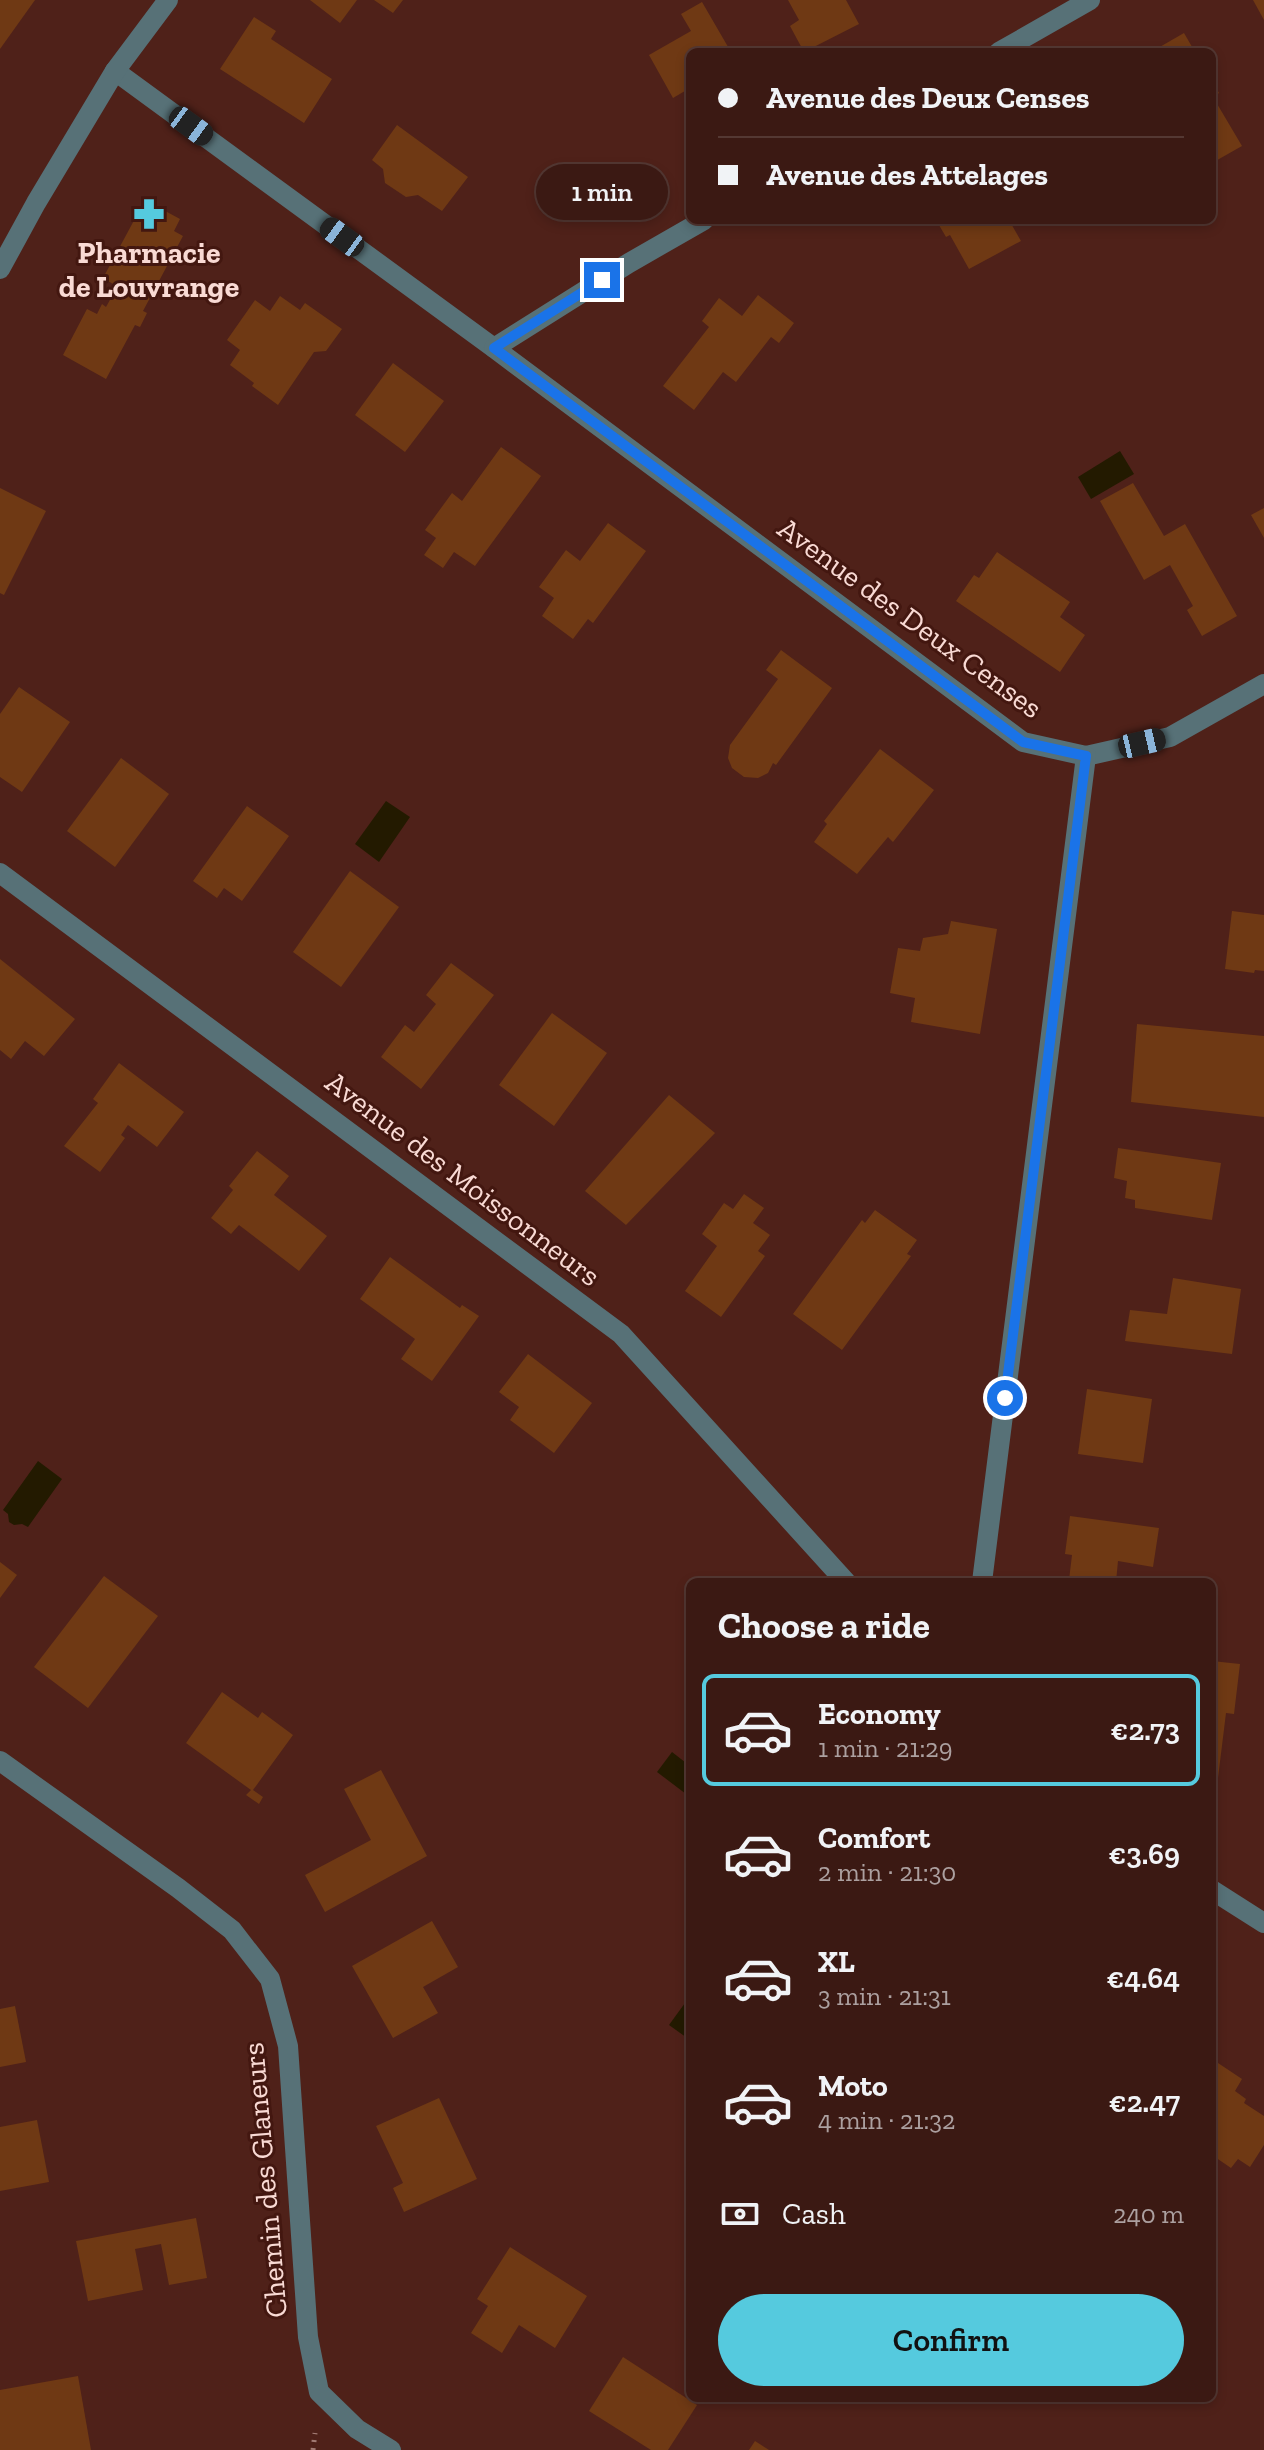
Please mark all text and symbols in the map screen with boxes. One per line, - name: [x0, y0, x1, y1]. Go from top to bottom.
- text: Avenue des Deux Censes: [766, 80, 1090, 116]
- car: [165, 102, 217, 150]
- text: Avenue des Attelages: [766, 157, 1048, 193]
- callout: 1 min: [536, 164, 668, 220]
- text: 1 min: [571, 176, 633, 208]
- pharmacy icon: Pharmacie de Louvrange: [132, 197, 166, 231]
- car: [316, 213, 368, 261]
- place label: Pharmacie de Louvrange: [59, 235, 239, 305]
- route end: [584, 262, 620, 298]
- street label: Avenue des Deux Censes: [771, 510, 1049, 726]
- car: [1116, 726, 1168, 760]
- street label: Avenue des Moissonneurs: [319, 1064, 607, 1294]
- route start: [987, 1380, 1023, 1416]
- text: Choose a ride: [718, 1604, 930, 1647]
- icon: car: [722, 1694, 794, 1766]
- text: Economy: [818, 1696, 941, 1732]
- text: €2.73: [1111, 1712, 1180, 1748]
- text: 1 min · 21:29: [818, 1732, 952, 1764]
- icon: car: [722, 1818, 794, 1890]
- text: Comfort: [818, 1820, 930, 1856]
- text: €3.69: [1108, 1836, 1180, 1872]
- text: 2 min · 21:30: [818, 1856, 956, 1888]
- icon: car: [722, 1942, 794, 2014]
- text: XL: [818, 1944, 855, 1980]
- text: €4.64: [1106, 1960, 1180, 1996]
- text: 3 min · 21:31: [818, 1980, 951, 2012]
- street label: Chemin des Glaneurs: [235, 2041, 295, 2319]
- icon: car: [722, 2066, 794, 2138]
- text: Moto: [818, 2068, 888, 2104]
- text: €2.47: [1109, 2084, 1180, 2120]
- text: 4 min · 21:32: [818, 2104, 955, 2136]
- icon: cash: [718, 2192, 762, 2236]
- text: Cash: [782, 2196, 846, 2232]
- text: 240 m: [1113, 2198, 1184, 2230]
- button: Confirm: [718, 2294, 1184, 2386]

